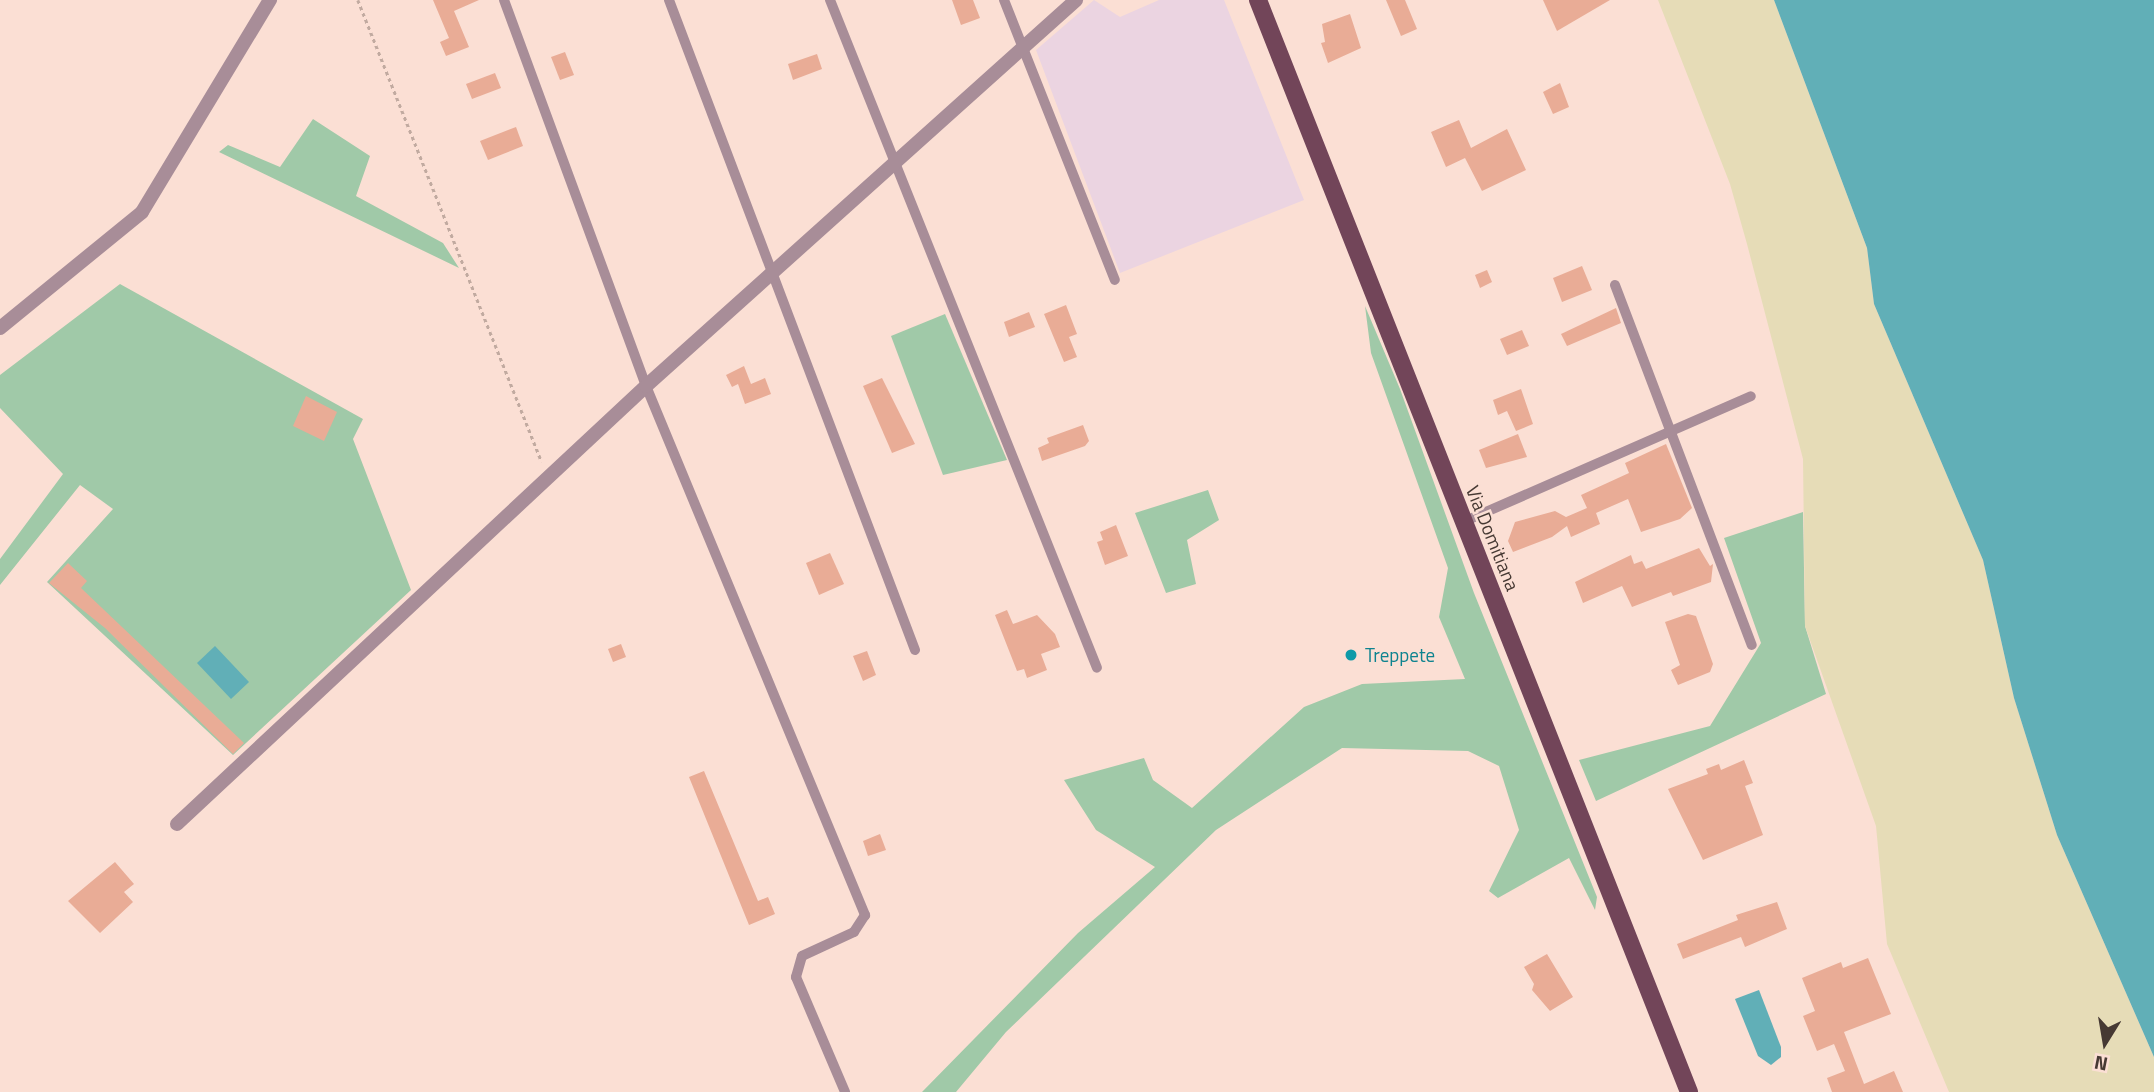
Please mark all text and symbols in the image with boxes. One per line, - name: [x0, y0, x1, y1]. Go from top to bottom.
- street label: Via Domitiana: [1462, 482, 1524, 594]
- place label: Treppete: [1365, 644, 1435, 666]
- marker: Treppete: [1343, 647, 1359, 663]
- north arrow: [2070, 1008, 2140, 1078]
- text: N: [2092, 1049, 2110, 1080]

